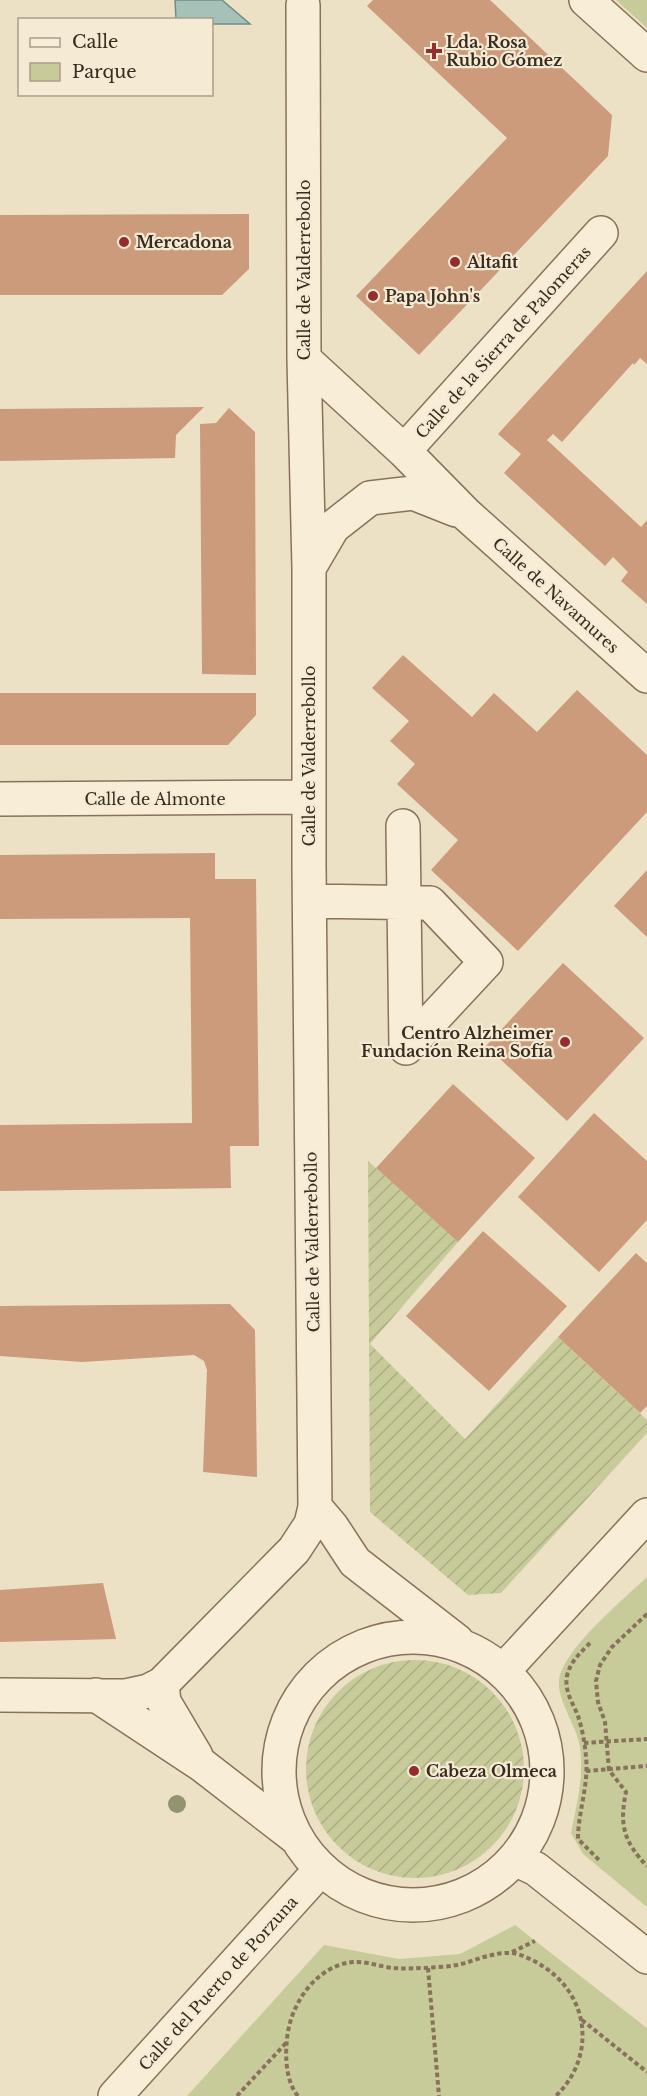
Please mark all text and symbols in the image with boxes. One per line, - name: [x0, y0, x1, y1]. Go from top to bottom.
- legend: [18, 18, 213, 96]
- text: Calle: [72, 31, 118, 53]
- place label: Lda. Rosa Rubio Gómez: [446, 32, 562, 70]
- marker: Lda. Rosa Rubio Gómez: [427, 44, 441, 58]
- text: Parque: [72, 61, 137, 83]
- street label: Calle de Valderrebollo: [294, 180, 314, 360]
- place label: Mercadona: [136, 232, 232, 252]
- marker: Mercadona: [117, 235, 131, 249]
- street label: Calle de la Sierra de Palomeras: [411, 242, 595, 442]
- place label: Altafit: [466, 252, 519, 272]
- marker: Altafit: [448, 255, 462, 269]
- place label: Papa John's: [385, 286, 480, 306]
- marker: Papa John's: [366, 289, 380, 303]
- street label: Calle de Navamures: [489, 533, 623, 657]
- street label: Calle de Valderrebollo: [299, 666, 319, 846]
- street label: Calle de Almonte: [84, 789, 226, 809]
- place label: Centro Alzheimer Fundación Reina Sofía: [361, 1023, 553, 1061]
- marker: Centro Alzheimer Fundación Reina Sofía: [558, 1035, 572, 1049]
- street label: Calle de Valderrebollo: [300, 1151, 324, 1333]
- place label: Cabeza Olmeca: [426, 1761, 557, 1781]
- marker: Cabeza Olmeca: [407, 1764, 421, 1778]
- street label: Calle del Puerto de Porzuna: [134, 1892, 302, 2074]

